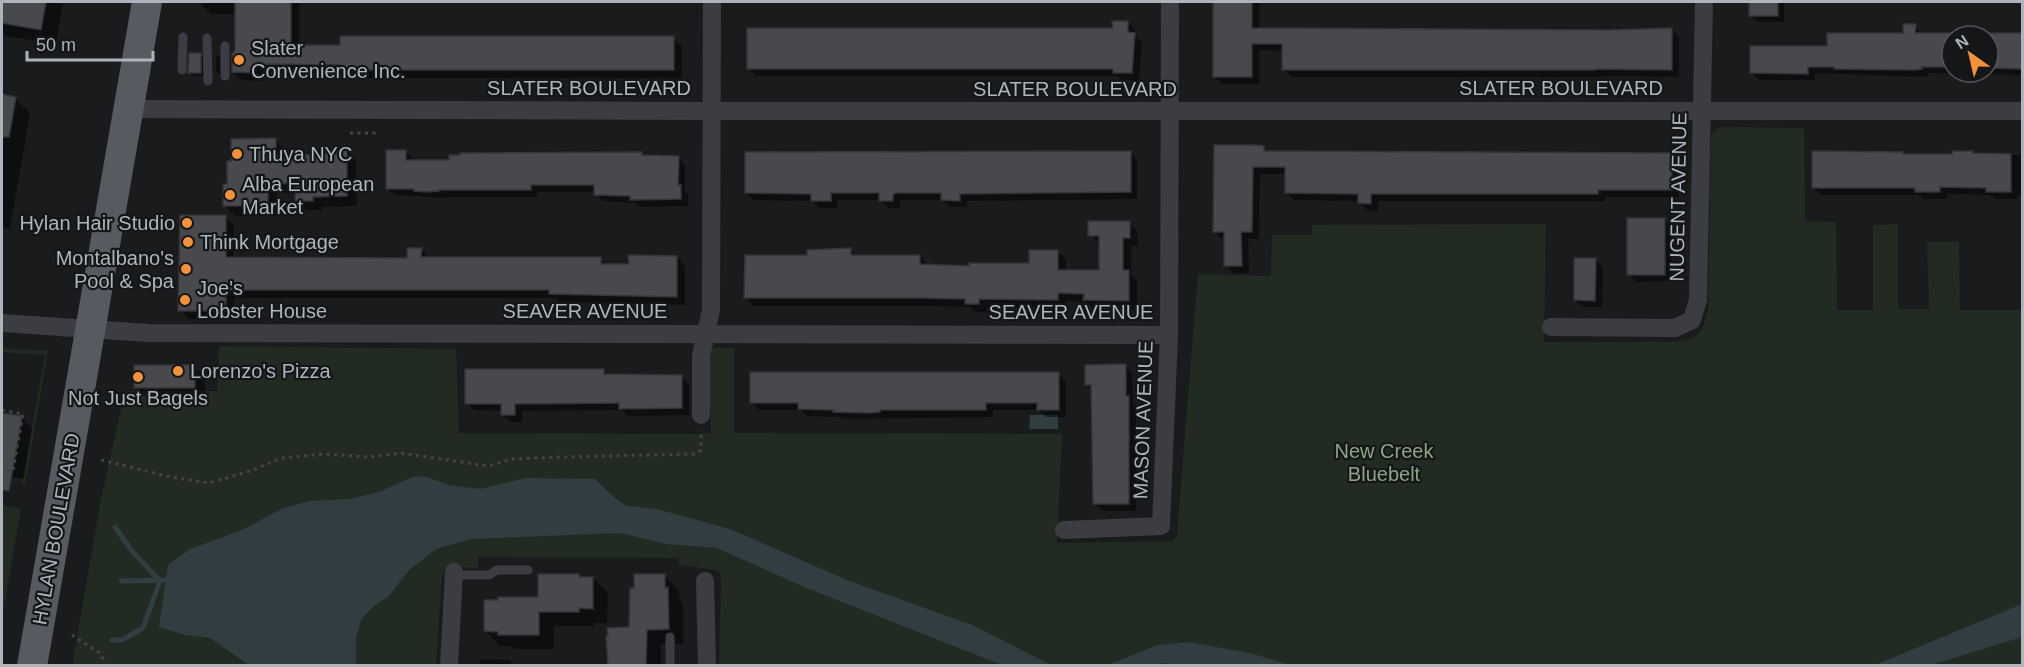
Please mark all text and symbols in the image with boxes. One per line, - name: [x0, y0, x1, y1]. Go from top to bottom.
- scale bar: [27, 24, 153, 62]
- north arrow: [1940, 24, 2000, 84]
- text: N: [1952, 32, 1971, 52]
- text: 50 m: [36, 35, 76, 55]
- place label: Slater Convenience Inc.: [251, 37, 406, 82]
- marker: Slater Convenience Inc.: [232, 53, 246, 67]
- street label: SLATER BOULEVARD: [487, 77, 691, 99]
- street label: SLATER BOULEVARD: [1459, 77, 1663, 99]
- street label: SLATER BOULEVARD: [973, 78, 1177, 100]
- street label: NUGENT AVENUE: [1666, 112, 1690, 282]
- place label: Thuya NYC: [249, 143, 352, 165]
- marker: Thuya NYC: [230, 147, 244, 161]
- place label: Alba European Market: [242, 173, 374, 218]
- marker: Alba European Market: [223, 188, 237, 202]
- place label: Hylan Hair Studio: [19, 212, 175, 234]
- marker: Hylan Hair Studio: [180, 216, 194, 230]
- place label: Think Mortgage: [200, 231, 339, 253]
- marker: Think Mortgage: [181, 235, 195, 249]
- place label: Montalbano's Pool & Spa: [56, 247, 175, 292]
- marker: Montalbano's Pool & Spa: [179, 262, 193, 276]
- place label: Joe's Lobster House: [197, 277, 327, 322]
- marker: Joe's Lobster House: [178, 293, 192, 307]
- street label: SEAVER AVENUE: [503, 300, 667, 322]
- street label: SEAVER AVENUE: [989, 301, 1153, 323]
- street label: MASON AVENUE: [1129, 340, 1157, 500]
- place label: Lorenzo's Pizza: [190, 360, 331, 382]
- marker: Lorenzo's Pizza: [171, 364, 185, 378]
- marker: Not Just Bagels: [131, 370, 145, 384]
- place label: Not Just Bagels: [68, 387, 208, 409]
- street label: HYLAN BOULEVARD: [28, 431, 84, 627]
- park label: New Creek Bluebelt: [1335, 440, 1434, 485]

